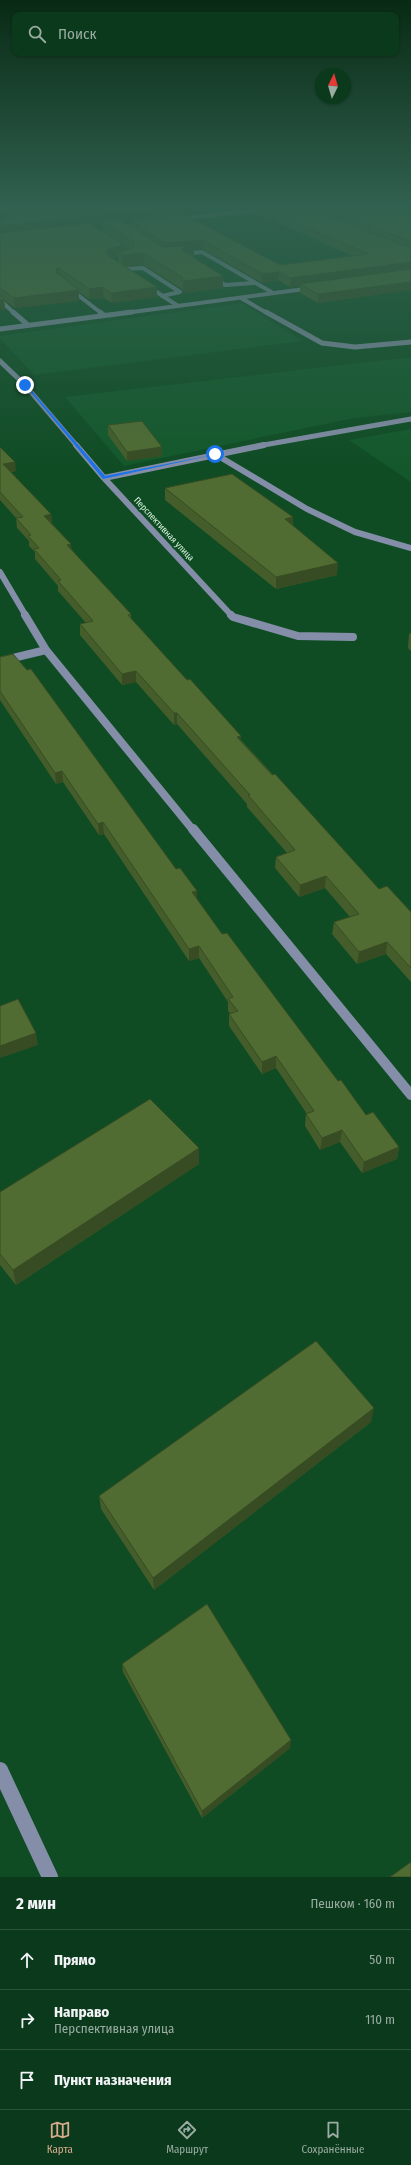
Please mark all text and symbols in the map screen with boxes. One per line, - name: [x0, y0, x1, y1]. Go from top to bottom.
- search box: [12, 12, 399, 56]
- icon: search: [26, 23, 48, 45]
- text: Поиск: [58, 25, 96, 43]
- north arrow: [315, 68, 351, 104]
- route end: [16, 376, 34, 394]
- route start: [206, 445, 224, 463]
- street label: Перспективная улица: [132, 495, 196, 563]
- text: 2 мин: [16, 1893, 56, 1914]
- text: Пешком · 160 m: [311, 1896, 395, 1911]
- icon: ahead: [16, 1949, 38, 1971]
- text: Прямо: [54, 1951, 96, 1969]
- text: 50 m: [369, 1952, 395, 1967]
- text: Направо: [54, 2003, 109, 2021]
- icon: right: [16, 2009, 38, 2031]
- text: 110 m: [365, 2012, 395, 2027]
- text: Перспективная улица: [54, 2021, 174, 2036]
- icon: arrive: [16, 2069, 38, 2091]
- text: Пункт назначения: [54, 2071, 172, 2089]
- tab: Карта: [47, 2119, 73, 2156]
- tab: Маршрут: [166, 2119, 208, 2156]
- tab: Сохранённые: [302, 2119, 364, 2156]

